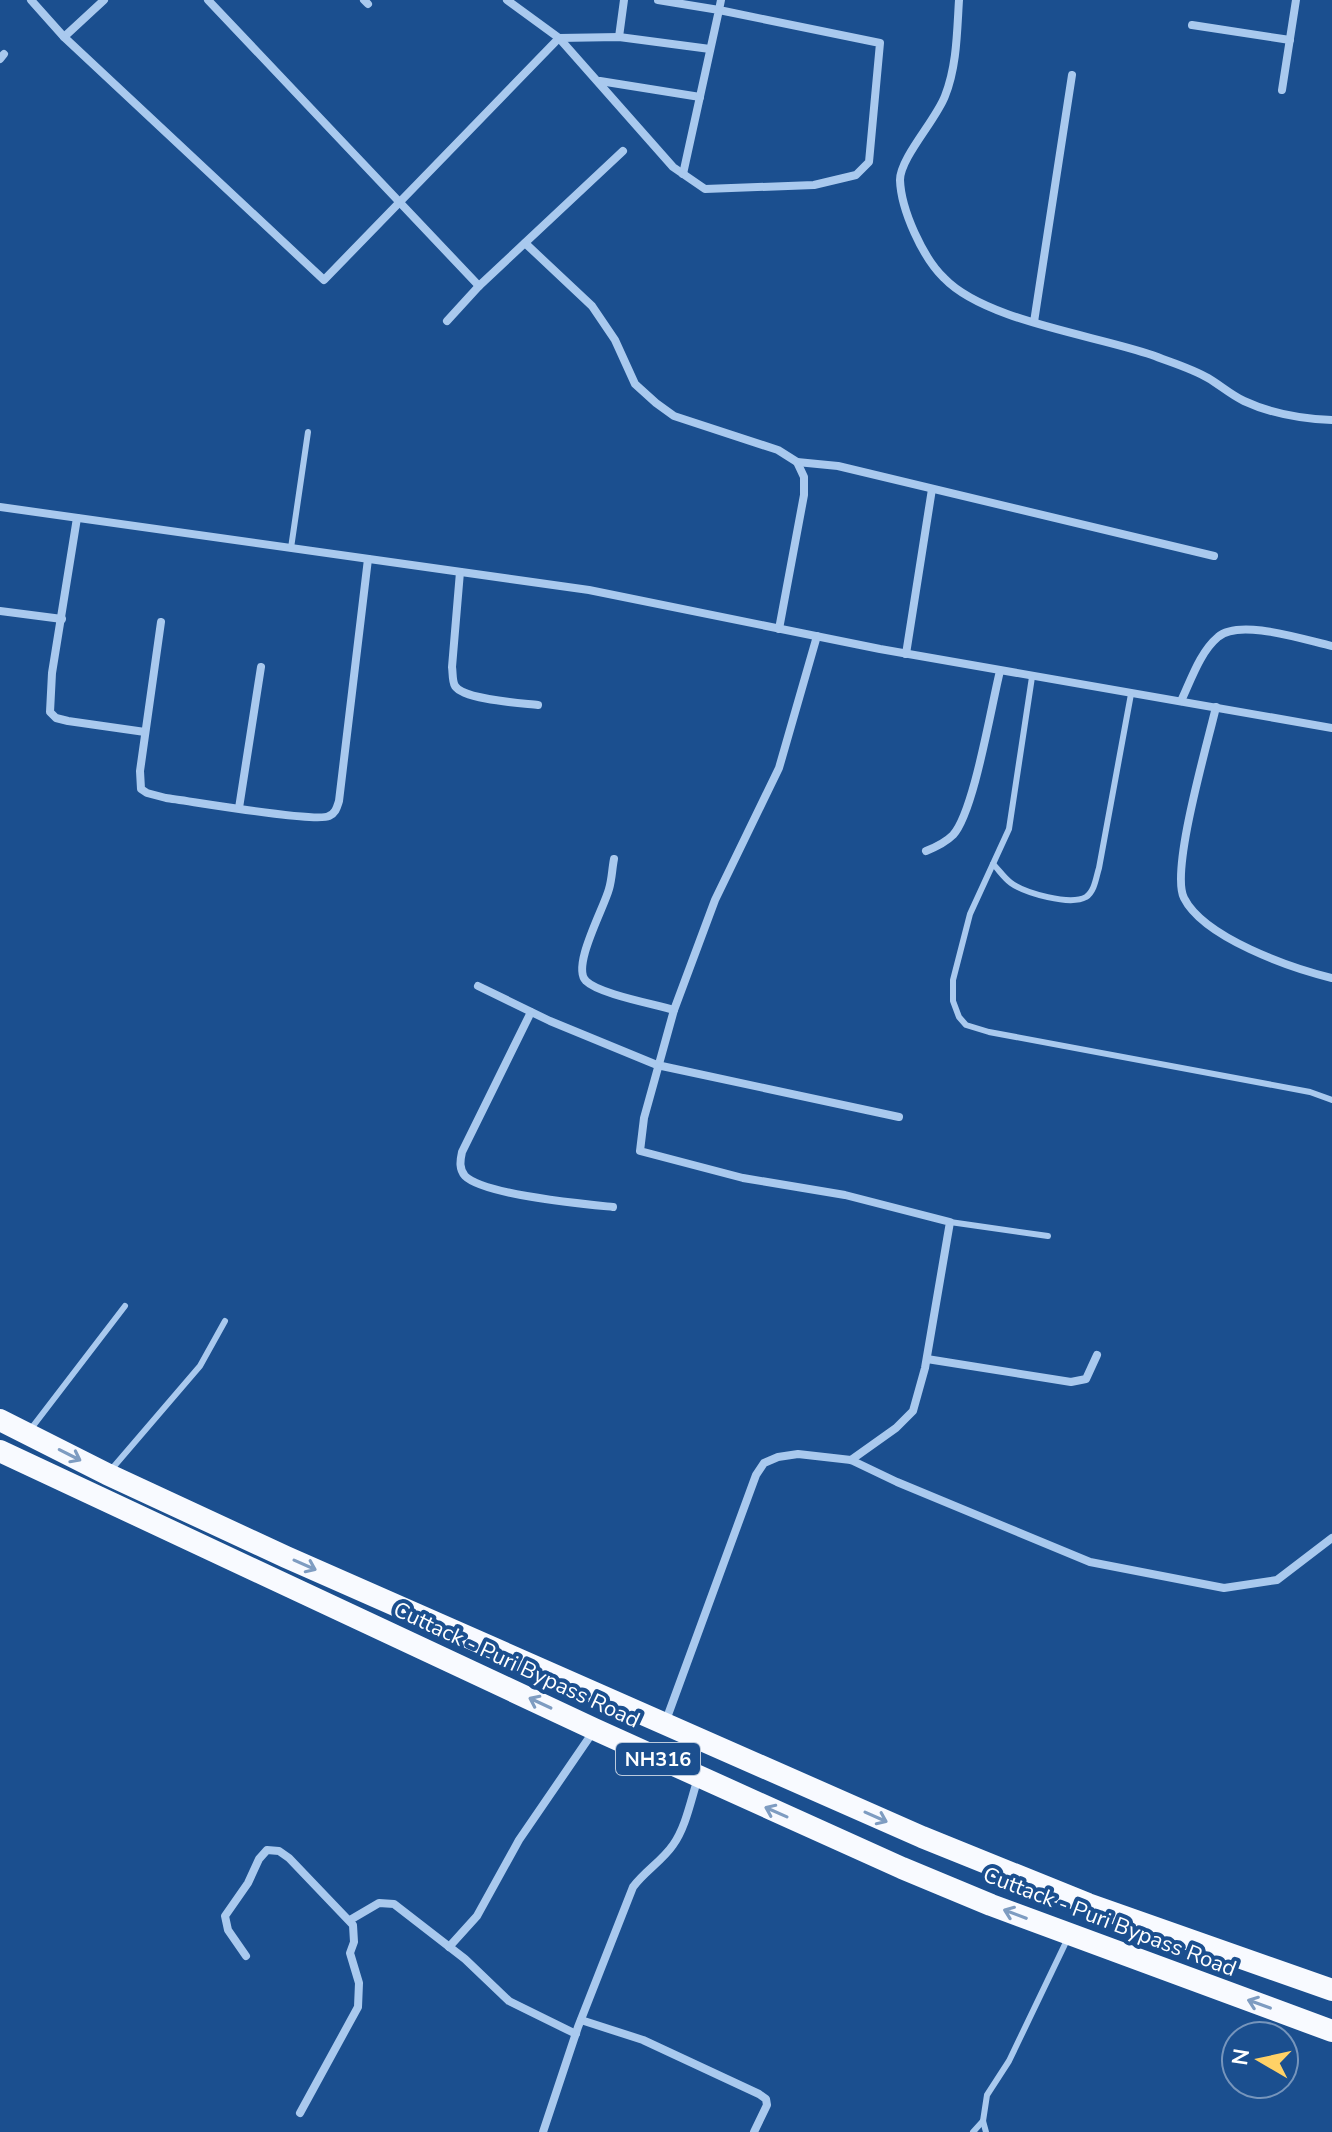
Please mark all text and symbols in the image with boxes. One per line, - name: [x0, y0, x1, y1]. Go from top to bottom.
- one-way arrow: [58, 1447, 81, 1463]
- one-way arrow: [292, 1559, 317, 1574]
- street label: Cuttack - Puri Bypass Road: [388, 1594, 645, 1735]
- one-way arrow: [528, 1695, 552, 1710]
- road number: NH316: [616, 1743, 700, 1775]
- one-way arrow: [764, 1804, 788, 1819]
- one-way arrow: [863, 1811, 888, 1826]
- street label: Cuttack - Puri Bypass Road: [979, 1860, 1241, 1984]
- one-way arrow: [1003, 1906, 1028, 1920]
- one-way arrow: [1247, 1996, 1272, 2010]
- north arrow: [1220, 2020, 1300, 2100]
- text: N: [1225, 2047, 1257, 2068]

